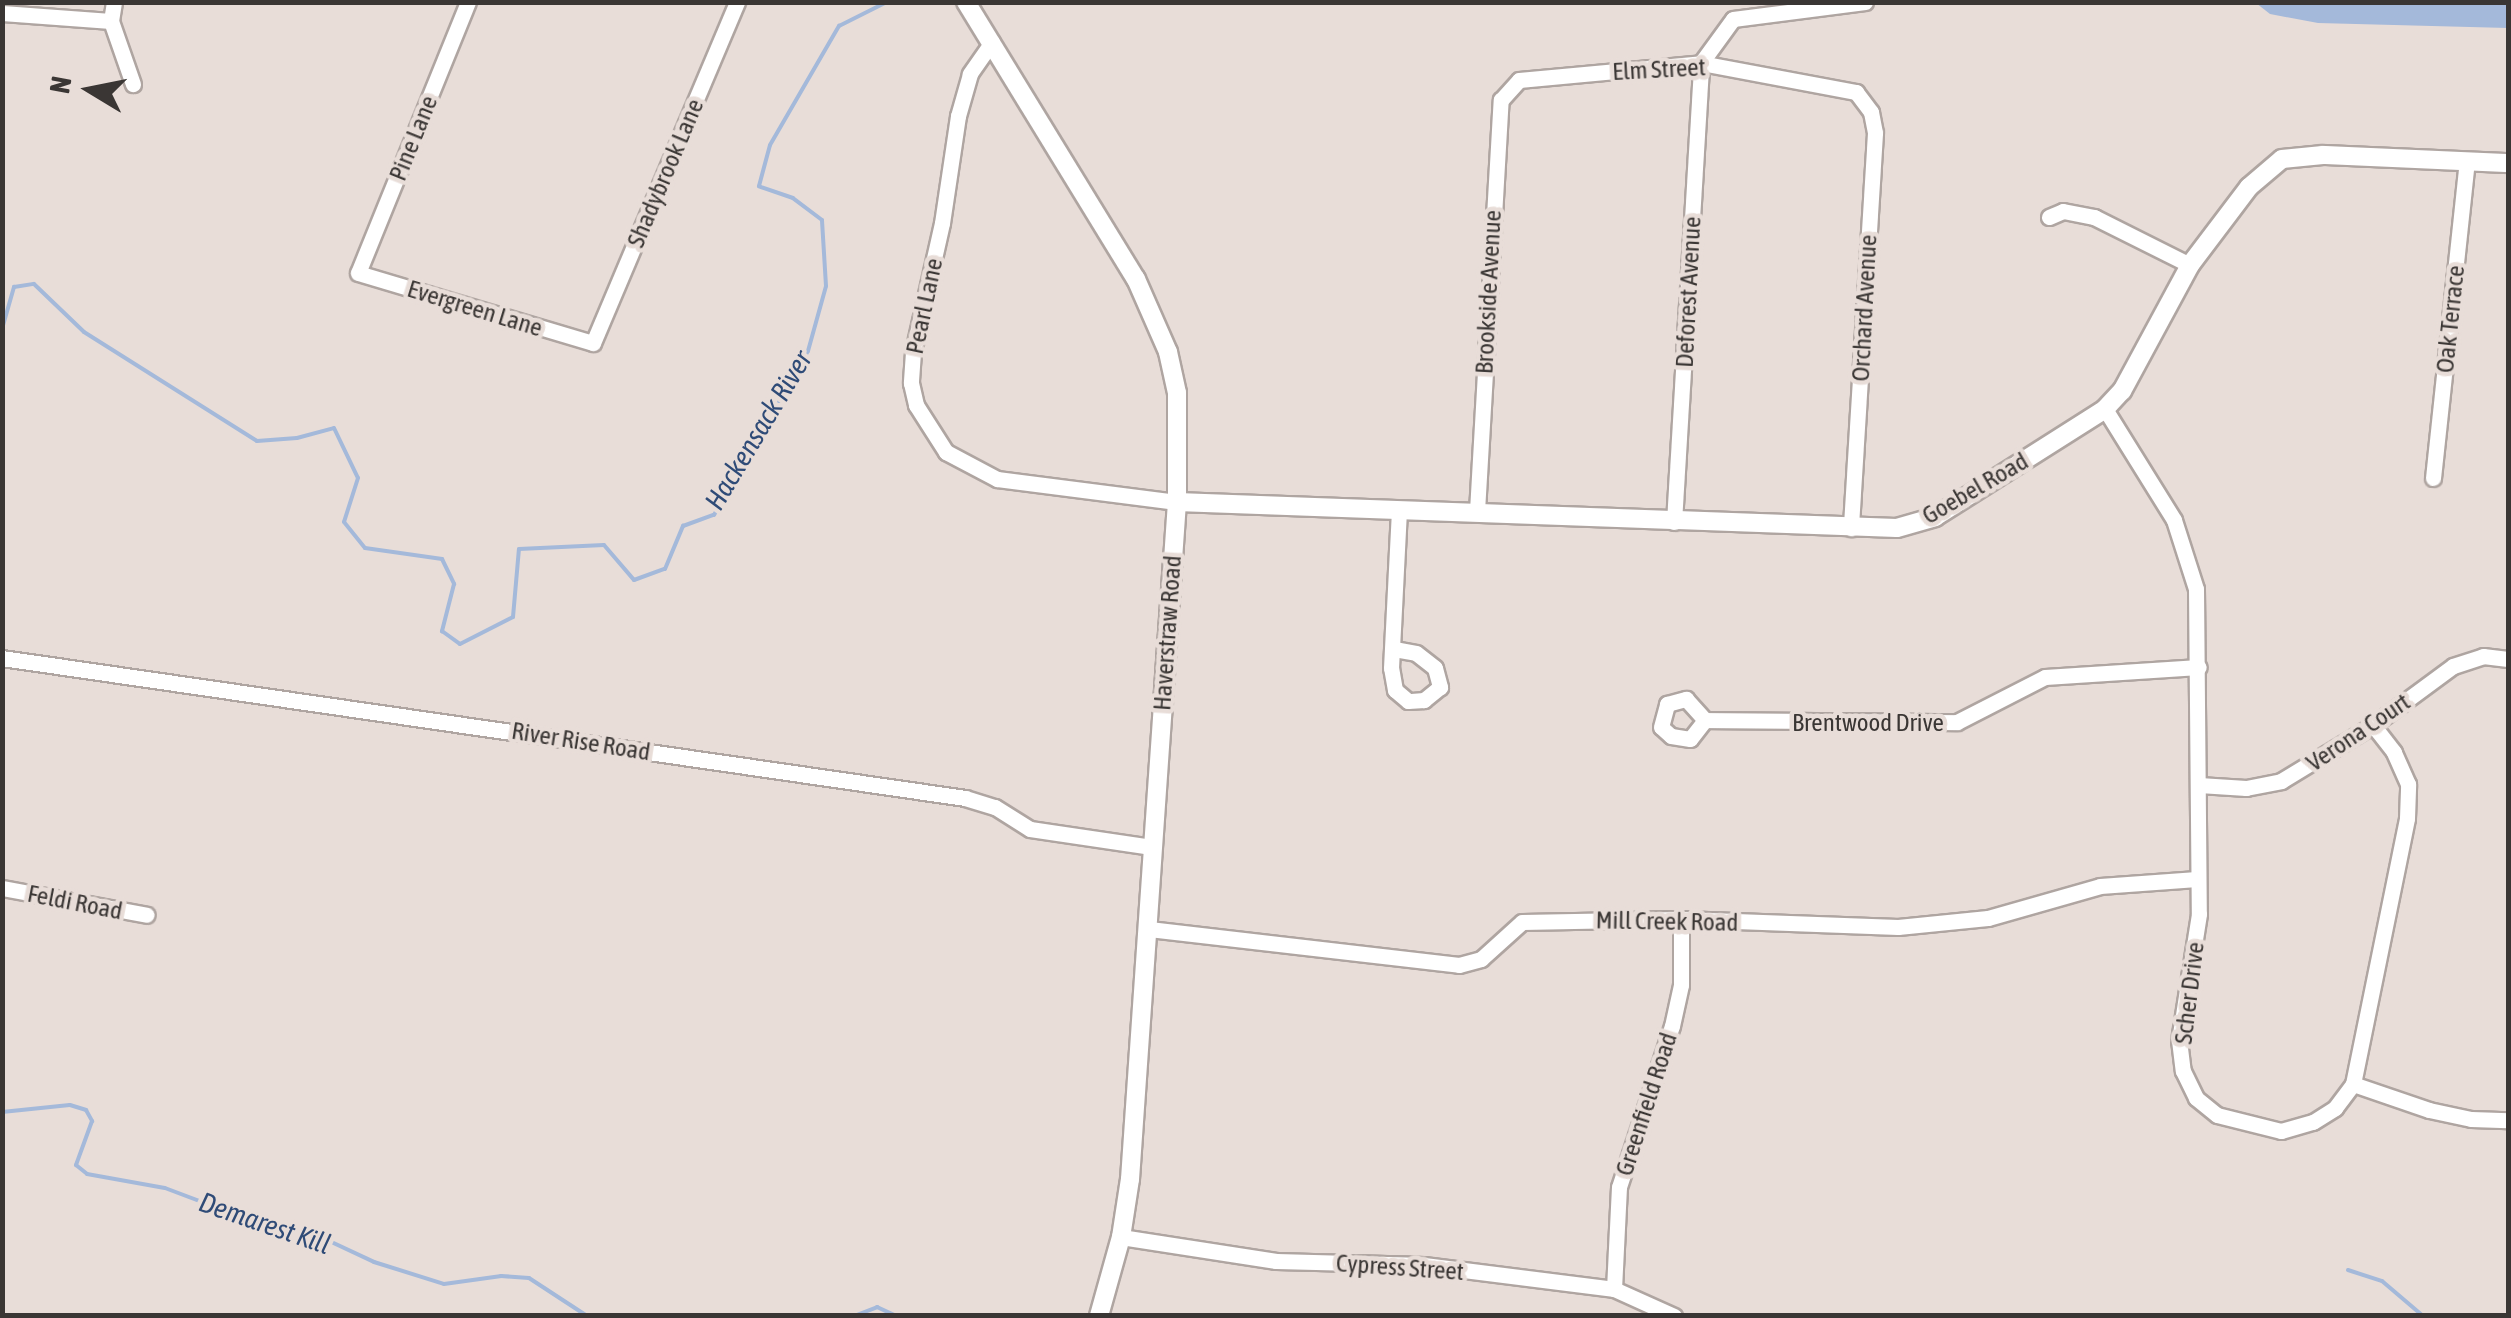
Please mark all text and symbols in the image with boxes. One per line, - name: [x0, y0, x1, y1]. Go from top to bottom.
- north arrow: [40, 40, 140, 140]
- street label: Elm Street: [1612, 52, 1706, 86]
- text: N: [43, 74, 78, 96]
- street label: Pine Lane: [382, 91, 444, 185]
- street label: Shadybrook Lane: [620, 94, 710, 252]
- street label: Brookside Avenue: [1469, 209, 1507, 375]
- street label: Deforest Avenue: [1669, 216, 1707, 368]
- street label: Orchard Avenue: [1845, 234, 1883, 382]
- street label: Pearl Lane: [899, 255, 949, 357]
- street label: Oak Terrace: [2429, 264, 2471, 374]
- street label: Evergreen Lane: [404, 273, 546, 343]
- water label: Hackensack River: [697, 344, 819, 516]
- street label: Goebel Road: [1917, 446, 2033, 530]
- street label: Haverstraw Road: [1147, 554, 1187, 712]
- street label: Verona Court: [2300, 686, 2416, 778]
- street label: Brentwood Drive: [1792, 707, 1944, 737]
- street label: River Rise Road: [510, 715, 652, 767]
- street label: Feldi Road: [25, 878, 125, 926]
- street label: Mill Creek Road: [1595, 905, 1739, 937]
- street label: Scher Drive: [2168, 940, 2210, 1046]
- street label: Greenfield Road: [1609, 1029, 1683, 1179]
- water label: Demarest Kill: [195, 1185, 335, 1261]
- street label: Cypress Street: [1335, 1248, 1465, 1286]

